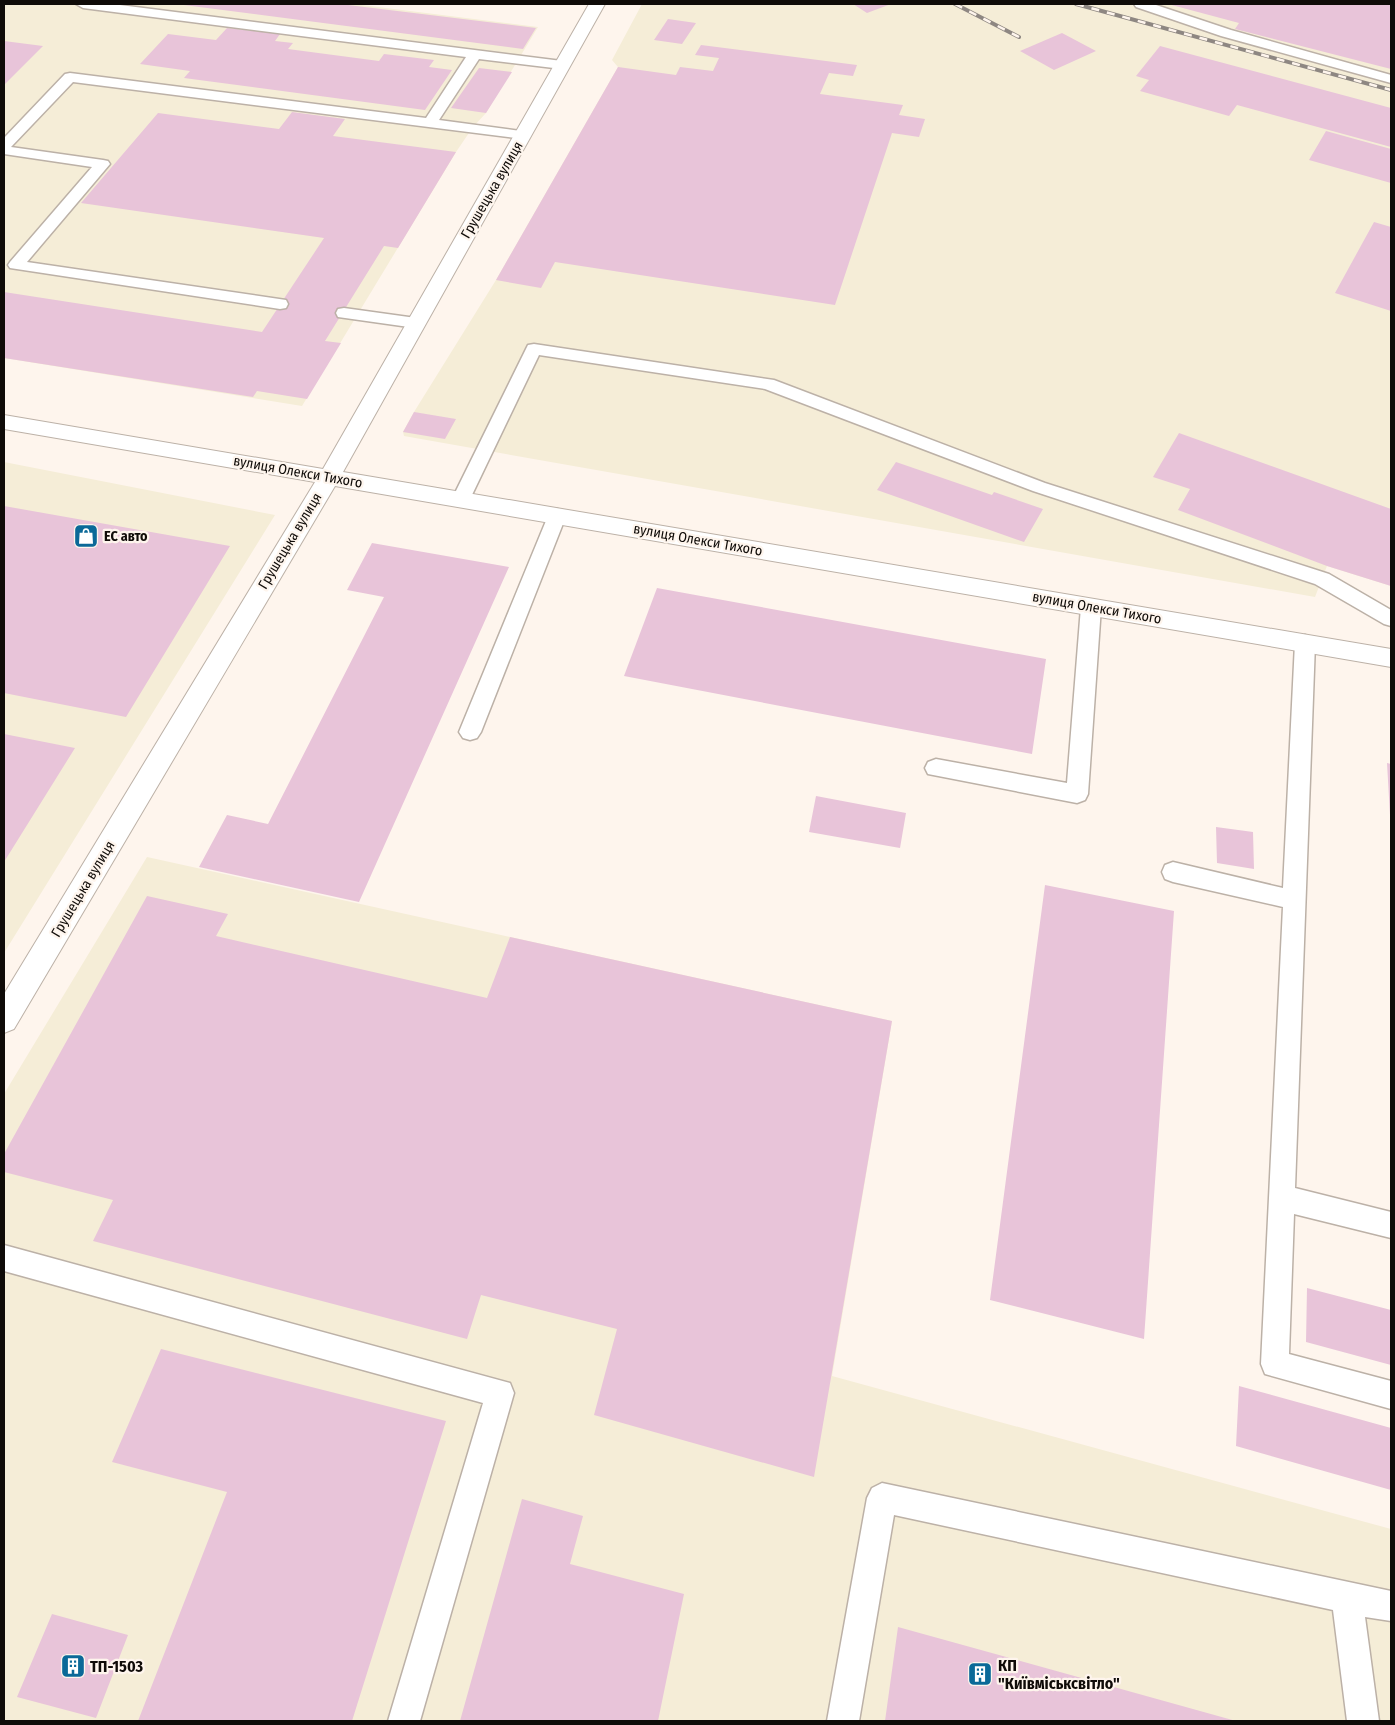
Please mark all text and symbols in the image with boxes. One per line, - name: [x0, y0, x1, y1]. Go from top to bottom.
- street label: Грушецька вулиця: [457, 138, 527, 242]
- street label: вулиця Олекси Тихого: [232, 452, 364, 492]
- street label: Грушецька вулиця: [255, 490, 325, 592]
- street label: вулиця Олекси Тихого: [632, 520, 764, 560]
- shop icon: ЕС авто: [73, 523, 99, 549]
- place label: ЕС авто: [104, 528, 148, 545]
- street label: вулиця Олекси Тихого: [1031, 588, 1163, 628]
- street label: Грушецька вулиця: [48, 838, 118, 940]
- building icon: ТП-1503: [60, 1653, 86, 1679]
- place label: КП "Київміськсвітло": [998, 1656, 1120, 1693]
- place label: ТП-1503: [90, 1657, 144, 1676]
- building icon: КП "Київміськсвітло": [967, 1661, 993, 1687]

